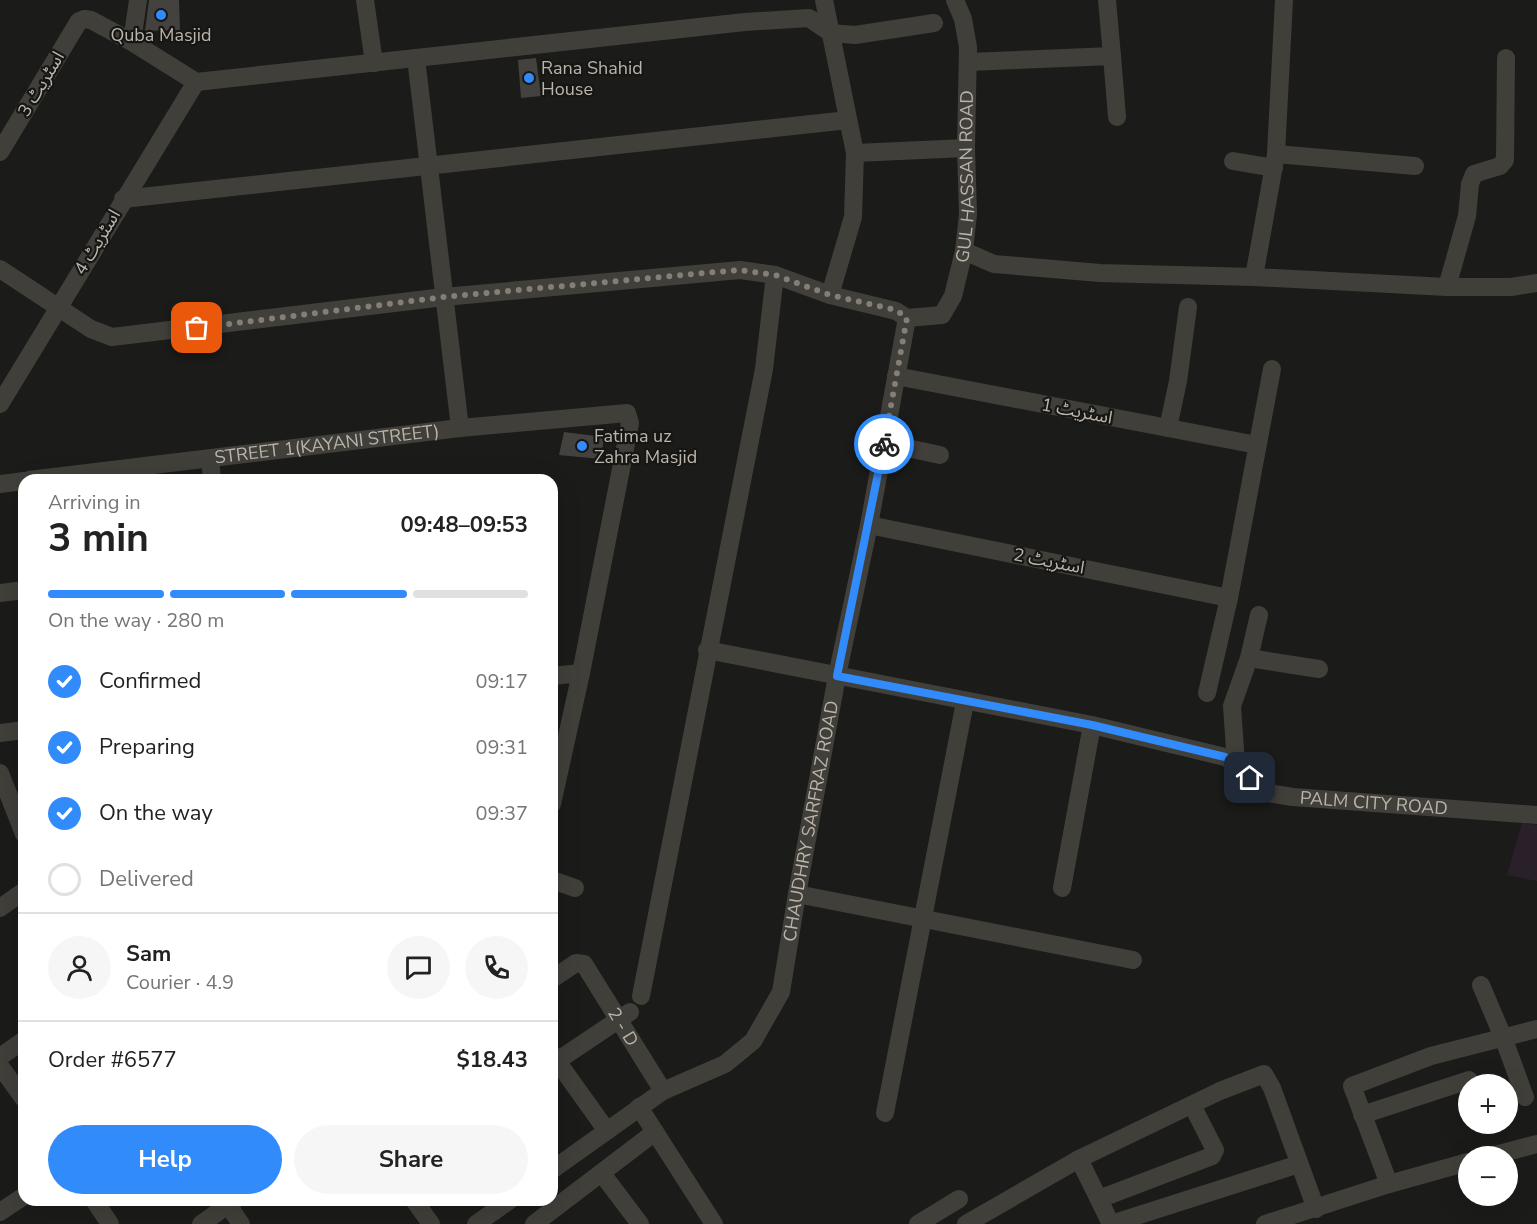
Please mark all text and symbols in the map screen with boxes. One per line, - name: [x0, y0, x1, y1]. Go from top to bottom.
- marker: Quba Masjid: [154, 8, 168, 22]
- place label: Quba Masjid: [110, 23, 212, 47]
- street label: اسٹریٹ 3: [12, 47, 70, 121]
- place label: Rana Shahid House: [541, 56, 643, 101]
- marker: Rana Shahid House: [522, 71, 536, 85]
- street label: GUL HASSAN ROAD: [950, 90, 981, 265]
- street label: اسٹریٹ 4: [68, 205, 126, 279]
- pin: [171, 302, 222, 353]
- icon: bag: [180, 311, 213, 344]
- street label: اسٹریٹ 1: [1039, 392, 1115, 430]
- courier: [854, 414, 914, 474]
- street label: STREET 1(KAYANI STREET): [213, 419, 441, 470]
- place label: Fatima uz Zahra Masjid: [594, 424, 697, 469]
- icon: bike: [868, 428, 901, 461]
- marker: Fatima uz Zahra Masjid: [575, 439, 589, 453]
- text: Arriving in: [48, 489, 141, 516]
- text: 09:48–09:53: [400, 510, 528, 540]
- text: 3 min: [48, 512, 149, 565]
- street label: اسٹریٹ 2: [1011, 542, 1087, 580]
- text: On the way · 280 m: [48, 607, 224, 634]
- icon: check: [48, 665, 81, 698]
- text: Confirmed: [99, 666, 201, 696]
- text: 09:17: [475, 668, 528, 695]
- street label: CHAUDHRY SARFRAZ ROAD: [777, 699, 844, 943]
- icon: check: [48, 731, 81, 764]
- text: Preparing: [99, 732, 195, 762]
- text: 09:31: [475, 734, 528, 761]
- pin: [1224, 752, 1275, 803]
- icon: home: [1233, 761, 1266, 794]
- street label: PALM CITY ROAD: [1299, 786, 1449, 820]
- icon: check: [48, 797, 81, 830]
- text: On the way: [99, 798, 213, 828]
- text: 09:37: [475, 800, 528, 827]
- text: Delivered: [99, 864, 194, 894]
- button: person: [48, 936, 111, 999]
- button: chat: [387, 936, 450, 999]
- button: phone: [465, 936, 528, 999]
- text: Sam: [126, 939, 171, 969]
- text: Courier · 4.9: [126, 969, 234, 996]
- street label: 2 - D: [602, 1003, 644, 1051]
- text: Order #6577: [48, 1045, 177, 1075]
- text: $18.43: [457, 1045, 528, 1075]
- map controls: [1458, 1074, 1518, 1206]
- button: +: [1458, 1074, 1518, 1134]
- button: Help: [48, 1125, 282, 1194]
- button: Share: [294, 1125, 528, 1194]
- button: −: [1458, 1146, 1518, 1206]

